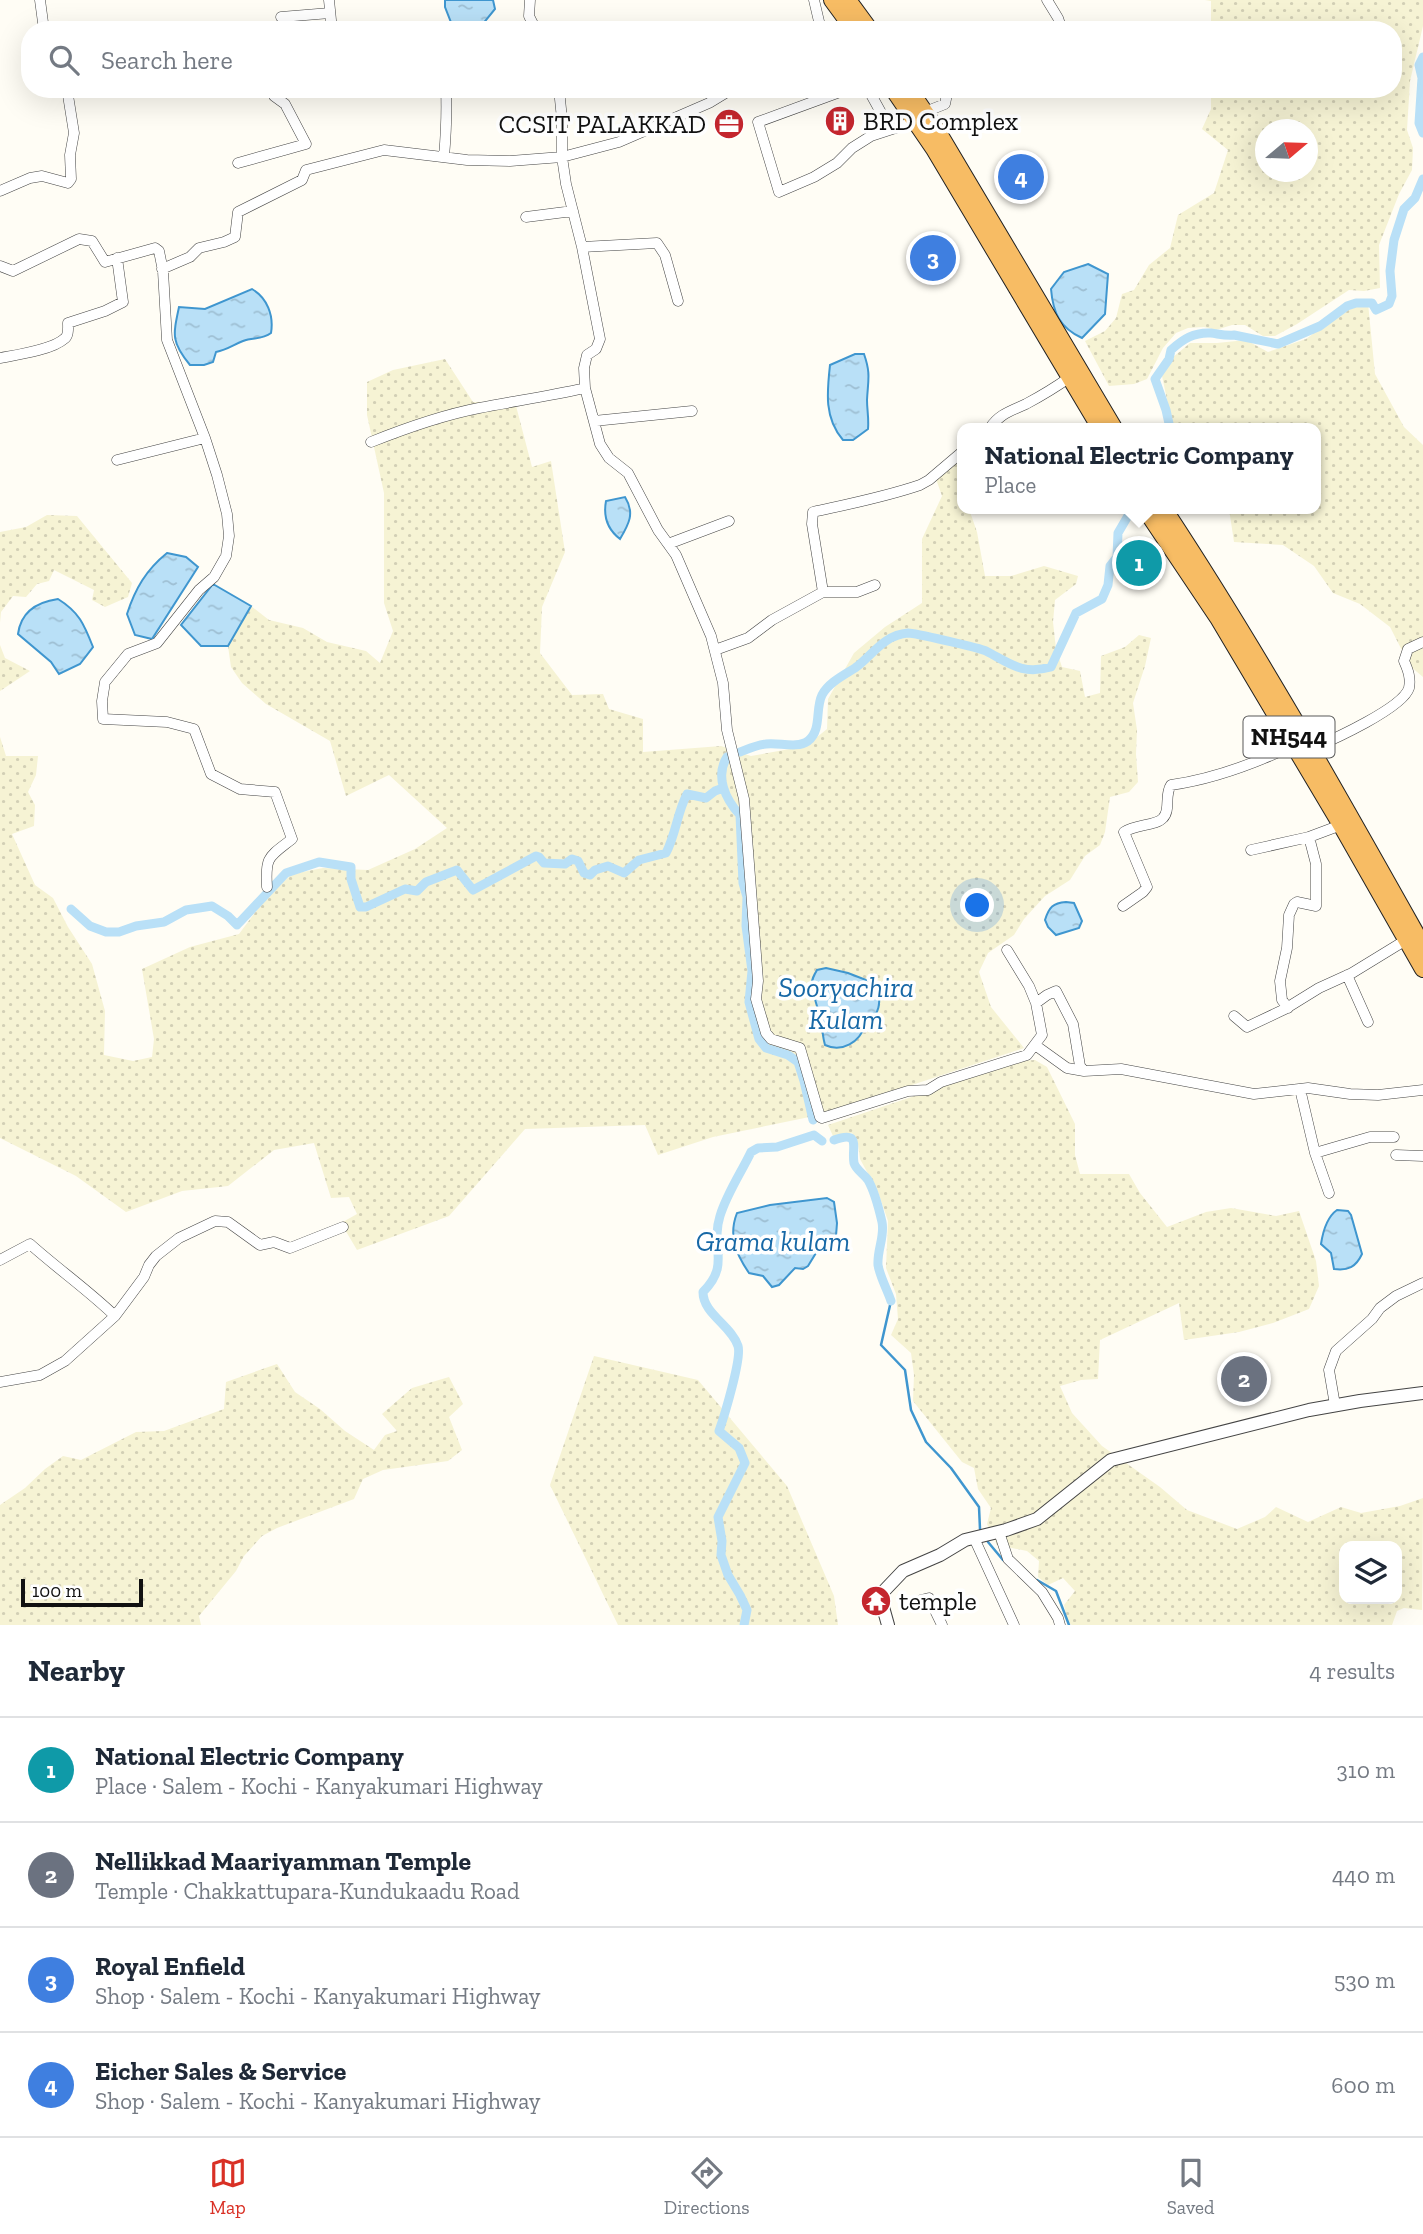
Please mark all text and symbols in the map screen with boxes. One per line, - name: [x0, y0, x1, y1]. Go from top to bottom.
- search box: [21, 21, 1402, 98]
- icon: search: [45, 41, 83, 79]
- text: Search here: [101, 44, 233, 76]
- building icon: BRD Complex: [823, 104, 857, 138]
- place label: BRD Complex: [863, 105, 1018, 137]
- office icon: CCSIT PALAKKAD: [712, 107, 746, 141]
- place label: CCSIT PALAKKAD: [499, 108, 706, 140]
- north arrow: [1255, 119, 1318, 182]
- pin: 4: [998, 151, 1044, 203]
- pin: 3: [910, 232, 956, 284]
- popup: [957, 423, 1321, 514]
- text: National Electric Company: [985, 439, 1293, 471]
- text: Place: [985, 471, 1036, 499]
- pin: 1: [1116, 537, 1162, 589]
- road number: NH544: [1244, 716, 1334, 758]
- your location: [960, 888, 994, 922]
- water label: Sooryachira Kulam: [778, 971, 914, 1036]
- water label: Grama kulam: [696, 1225, 850, 1258]
- pin: 2: [1221, 1353, 1267, 1405]
- map controls: [1339, 1541, 1402, 1604]
- button: layers: [1339, 1541, 1402, 1604]
- scale bar: [21, 1576, 144, 1608]
- text: 100 m: [32, 1579, 82, 1602]
- temple icon: temple: [859, 1584, 893, 1618]
- place label: temple: [899, 1585, 977, 1617]
- text: Nearby: [28, 1653, 125, 1689]
- text: 4 results: [1309, 1657, 1395, 1685]
- text: National Electric Company: [95, 1740, 404, 1772]
- text: 1: [46, 1756, 56, 1784]
- text: 310 m: [1337, 1756, 1395, 1784]
- text: Place · Salem - Kochi - Kanyakumari Highway: [95, 1772, 543, 1800]
- text: Nellikkad Maariyamman Temple: [95, 1845, 471, 1877]
- text: 2: [45, 1861, 57, 1889]
- text: 440 m: [1332, 1861, 1395, 1889]
- text: Temple · Chakkattupara-Kundukaadu Road: [95, 1877, 520, 1905]
- text: Royal Enfield: [95, 1950, 245, 1982]
- text: 3: [45, 1966, 57, 1994]
- text: 530 m: [1334, 1966, 1395, 1994]
- text: Shop · Salem - Kochi - Kanyakumari Highway: [95, 1982, 541, 2010]
- text: Eicher Sales & Service: [95, 2055, 346, 2087]
- text: 4: [44, 2071, 58, 2099]
- text: 600 m: [1331, 2071, 1395, 2099]
- text: Shop · Salem - Kochi - Kanyakumari Highway: [95, 2087, 541, 2115]
- tab: Map: [209, 2154, 247, 2219]
- tab: Directions: [664, 2154, 750, 2219]
- tab: Saved: [1167, 2154, 1214, 2219]

